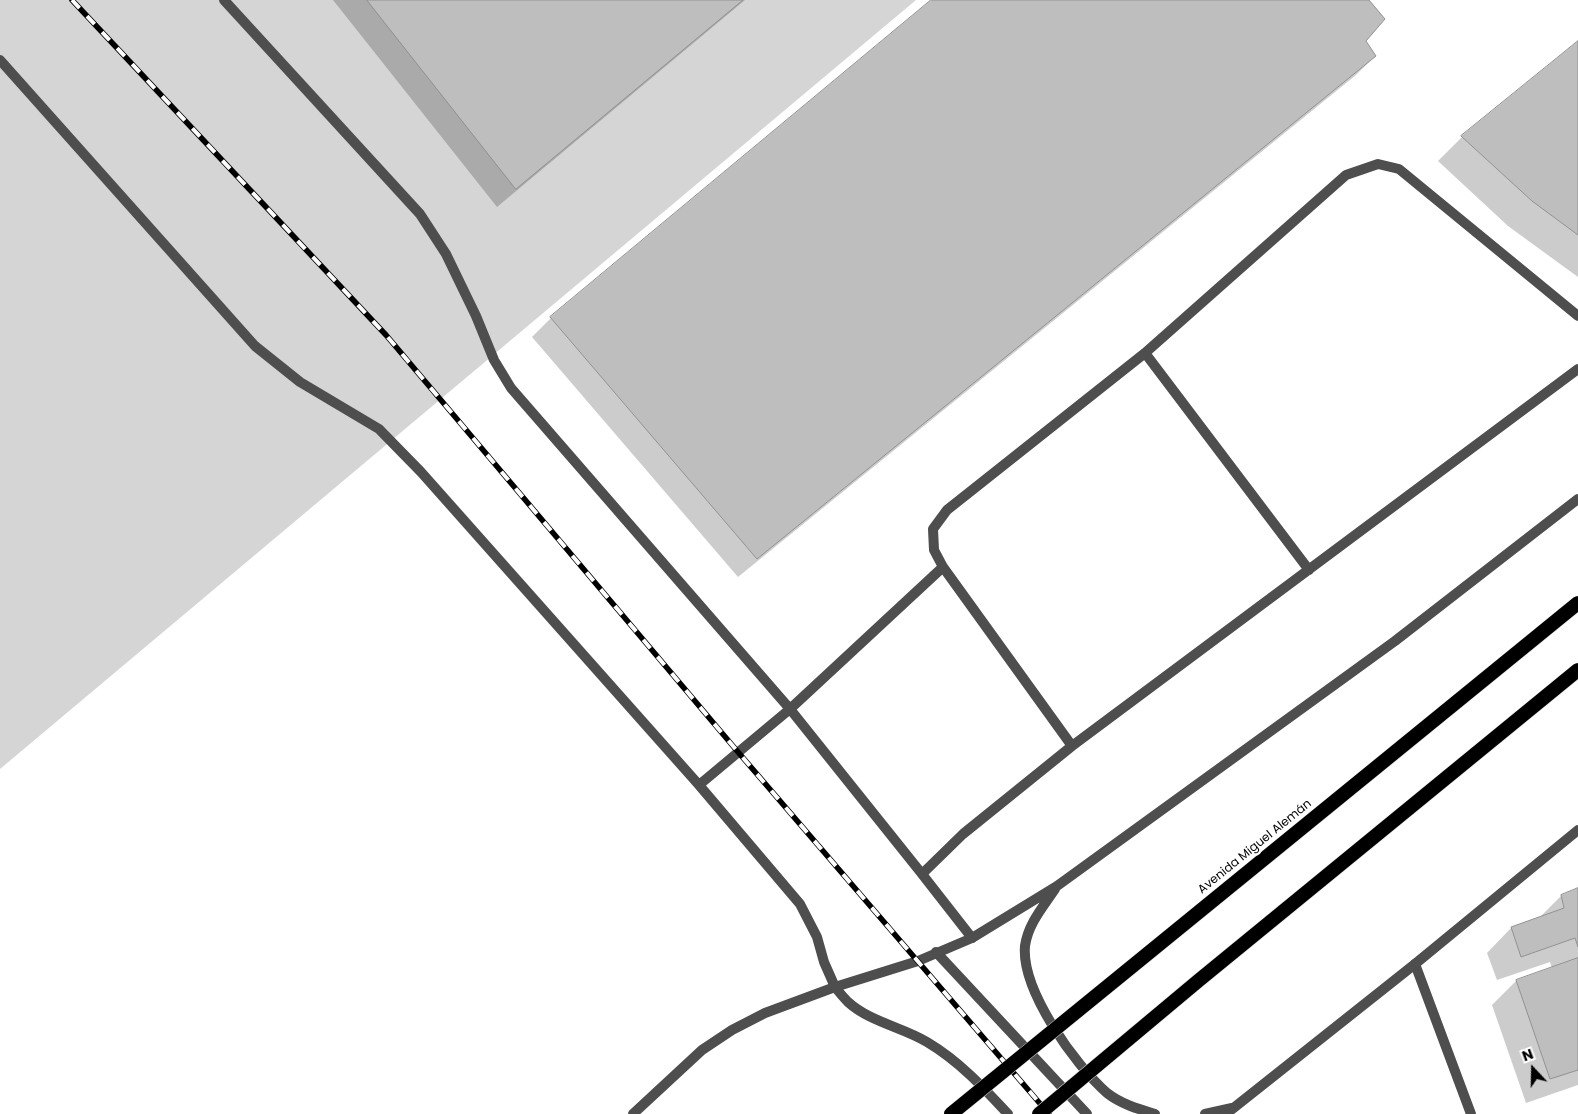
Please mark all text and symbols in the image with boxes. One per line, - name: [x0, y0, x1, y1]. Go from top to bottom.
- street label: Avenida Miguel Alemán: [1195, 797, 1315, 897]
- north arrow: [1508, 1044, 1558, 1094]
- text: N: [1519, 1044, 1536, 1066]

